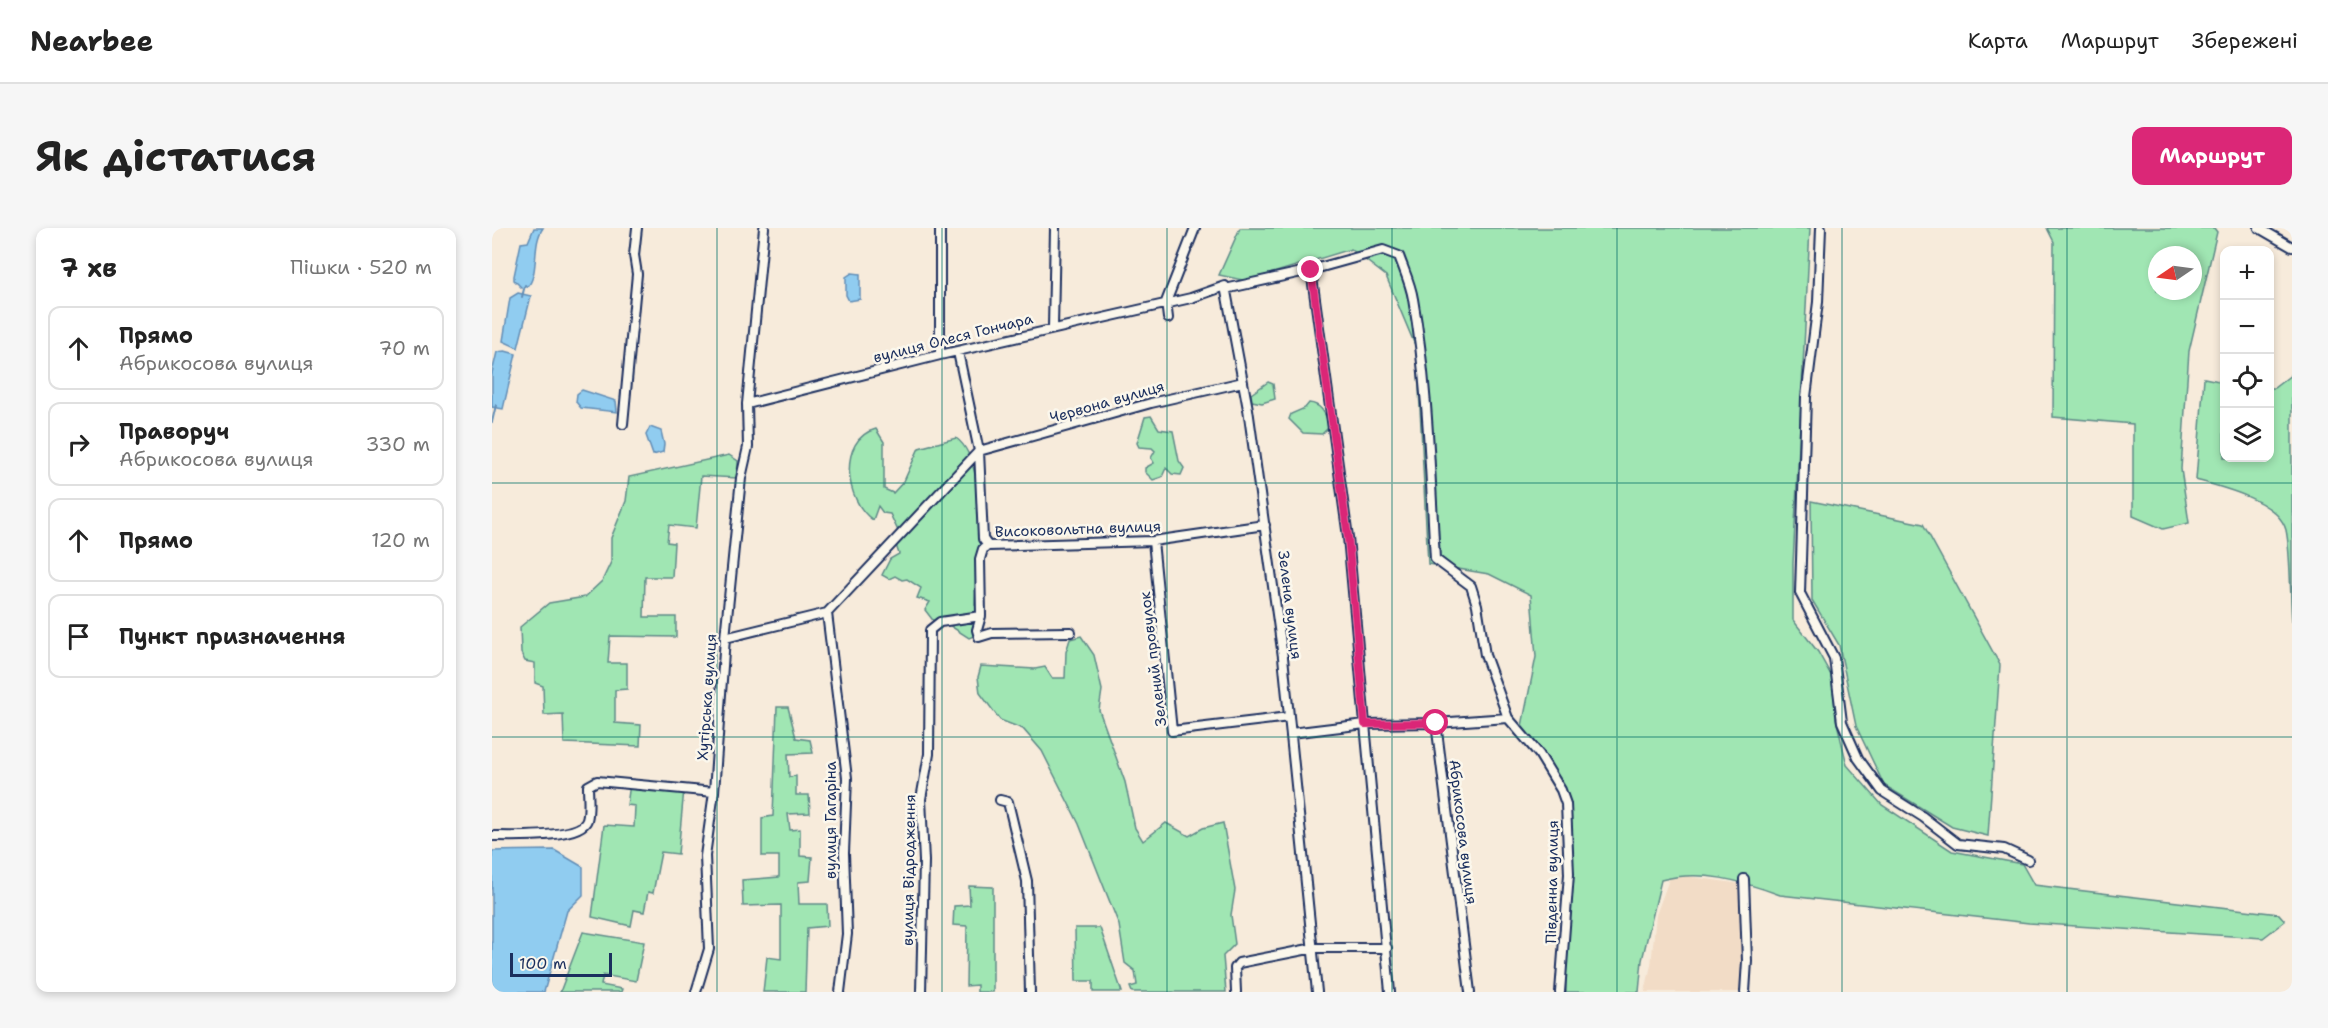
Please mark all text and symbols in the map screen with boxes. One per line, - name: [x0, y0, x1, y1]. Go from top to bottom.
- text: Nearbee: [30, 22, 153, 60]
- text: Карта: [1968, 27, 2028, 55]
- text: Маршрут: [2061, 27, 2159, 55]
- text: Збережені: [2192, 27, 2298, 55]
- button: Маршрут: [2132, 127, 2292, 185]
- text: Як дістатися: [36, 128, 316, 184]
- north arrow: [2148, 246, 2202, 300]
- map controls: [2220, 246, 2274, 462]
- button: +: [2220, 246, 2274, 300]
- text: 7 хв: [60, 250, 117, 285]
- text: Пішки · 520 m: [290, 254, 432, 280]
- route end: [1297, 256, 1323, 282]
- button: −: [2220, 300, 2274, 354]
- street label: вулиця Олеся Гончара: [871, 308, 1036, 368]
- text: Прямо: [119, 321, 193, 350]
- icon: ahead: [62, 332, 95, 365]
- text: 70 m: [378, 335, 430, 361]
- text: Абрикосова вулиця: [119, 350, 314, 376]
- button: locate: [2220, 354, 2274, 408]
- street label: Червона вулиця: [1047, 376, 1167, 428]
- button: layers: [2220, 408, 2274, 462]
- text: Праворуч: [119, 417, 229, 446]
- icon: right: [62, 428, 95, 461]
- text: 330 m: [366, 431, 430, 457]
- text: Абрикосова вулиця: [119, 446, 314, 472]
- street label: Високовольтна вулиця: [995, 516, 1161, 542]
- icon: ahead: [62, 524, 95, 557]
- text: Прямо: [119, 526, 193, 555]
- text: 120 m: [371, 527, 430, 553]
- street label: Зелена вулиця: [1273, 549, 1307, 661]
- street label: Зелений провулок: [1135, 591, 1171, 727]
- icon: arrive: [62, 620, 95, 653]
- text: Пункт призначення: [119, 622, 346, 651]
- street label: Хутірська вулиця: [693, 633, 721, 761]
- route start: [1422, 709, 1448, 735]
- street label: Абрикосова вулиця: [1444, 758, 1482, 906]
- street label: вулиця Гагаріна: [821, 760, 841, 879]
- street label: вулиця Відродження: [898, 794, 920, 946]
- street label: Південна вулиця: [1541, 820, 1563, 944]
- scale bar: [510, 950, 612, 978]
- text: 100 m: [519, 953, 567, 974]

